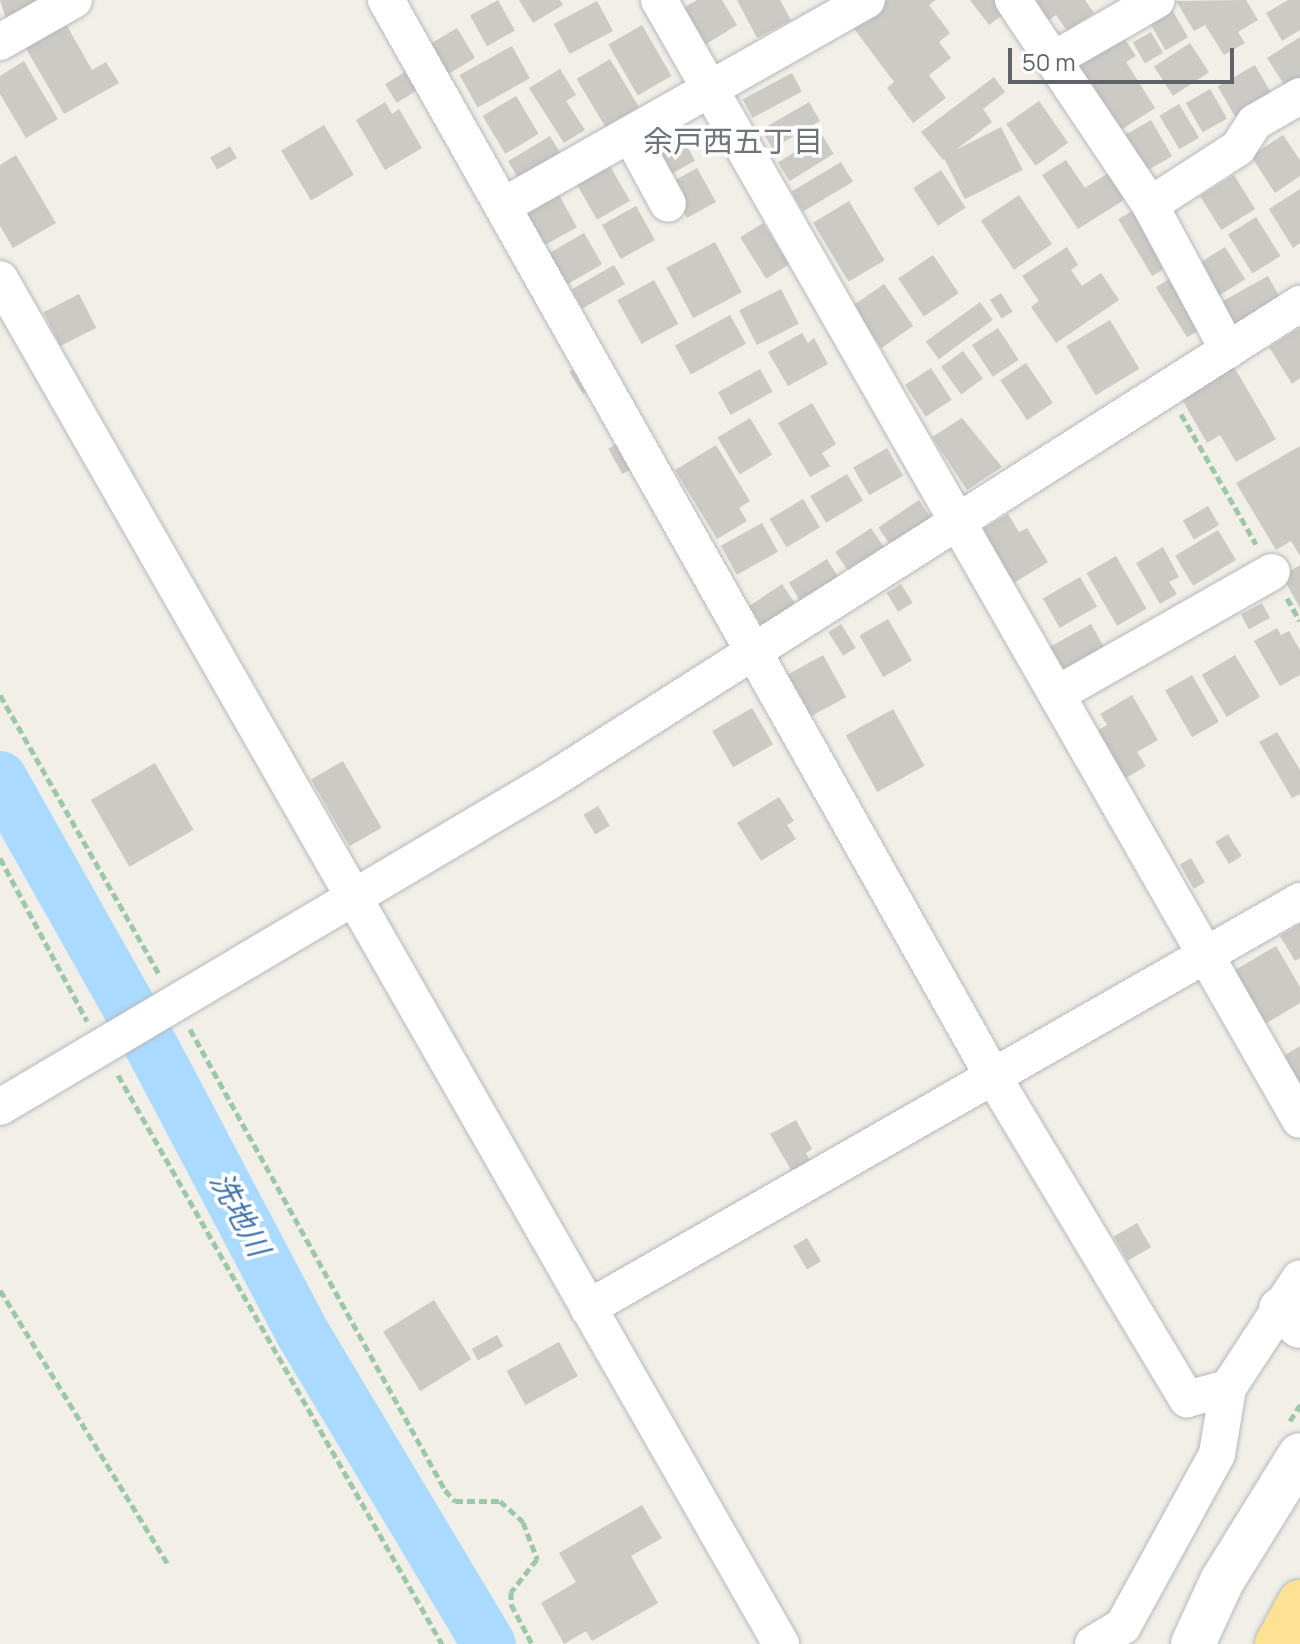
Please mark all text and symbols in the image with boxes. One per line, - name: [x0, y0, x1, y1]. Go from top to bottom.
- scale bar: [1012, 32, 1238, 82]
- text: 50 m: [1022, 45, 1076, 78]
- district label: 余戸西五丁目: [643, 123, 823, 159]
- water label: 洗地川: [203, 1166, 277, 1262]

